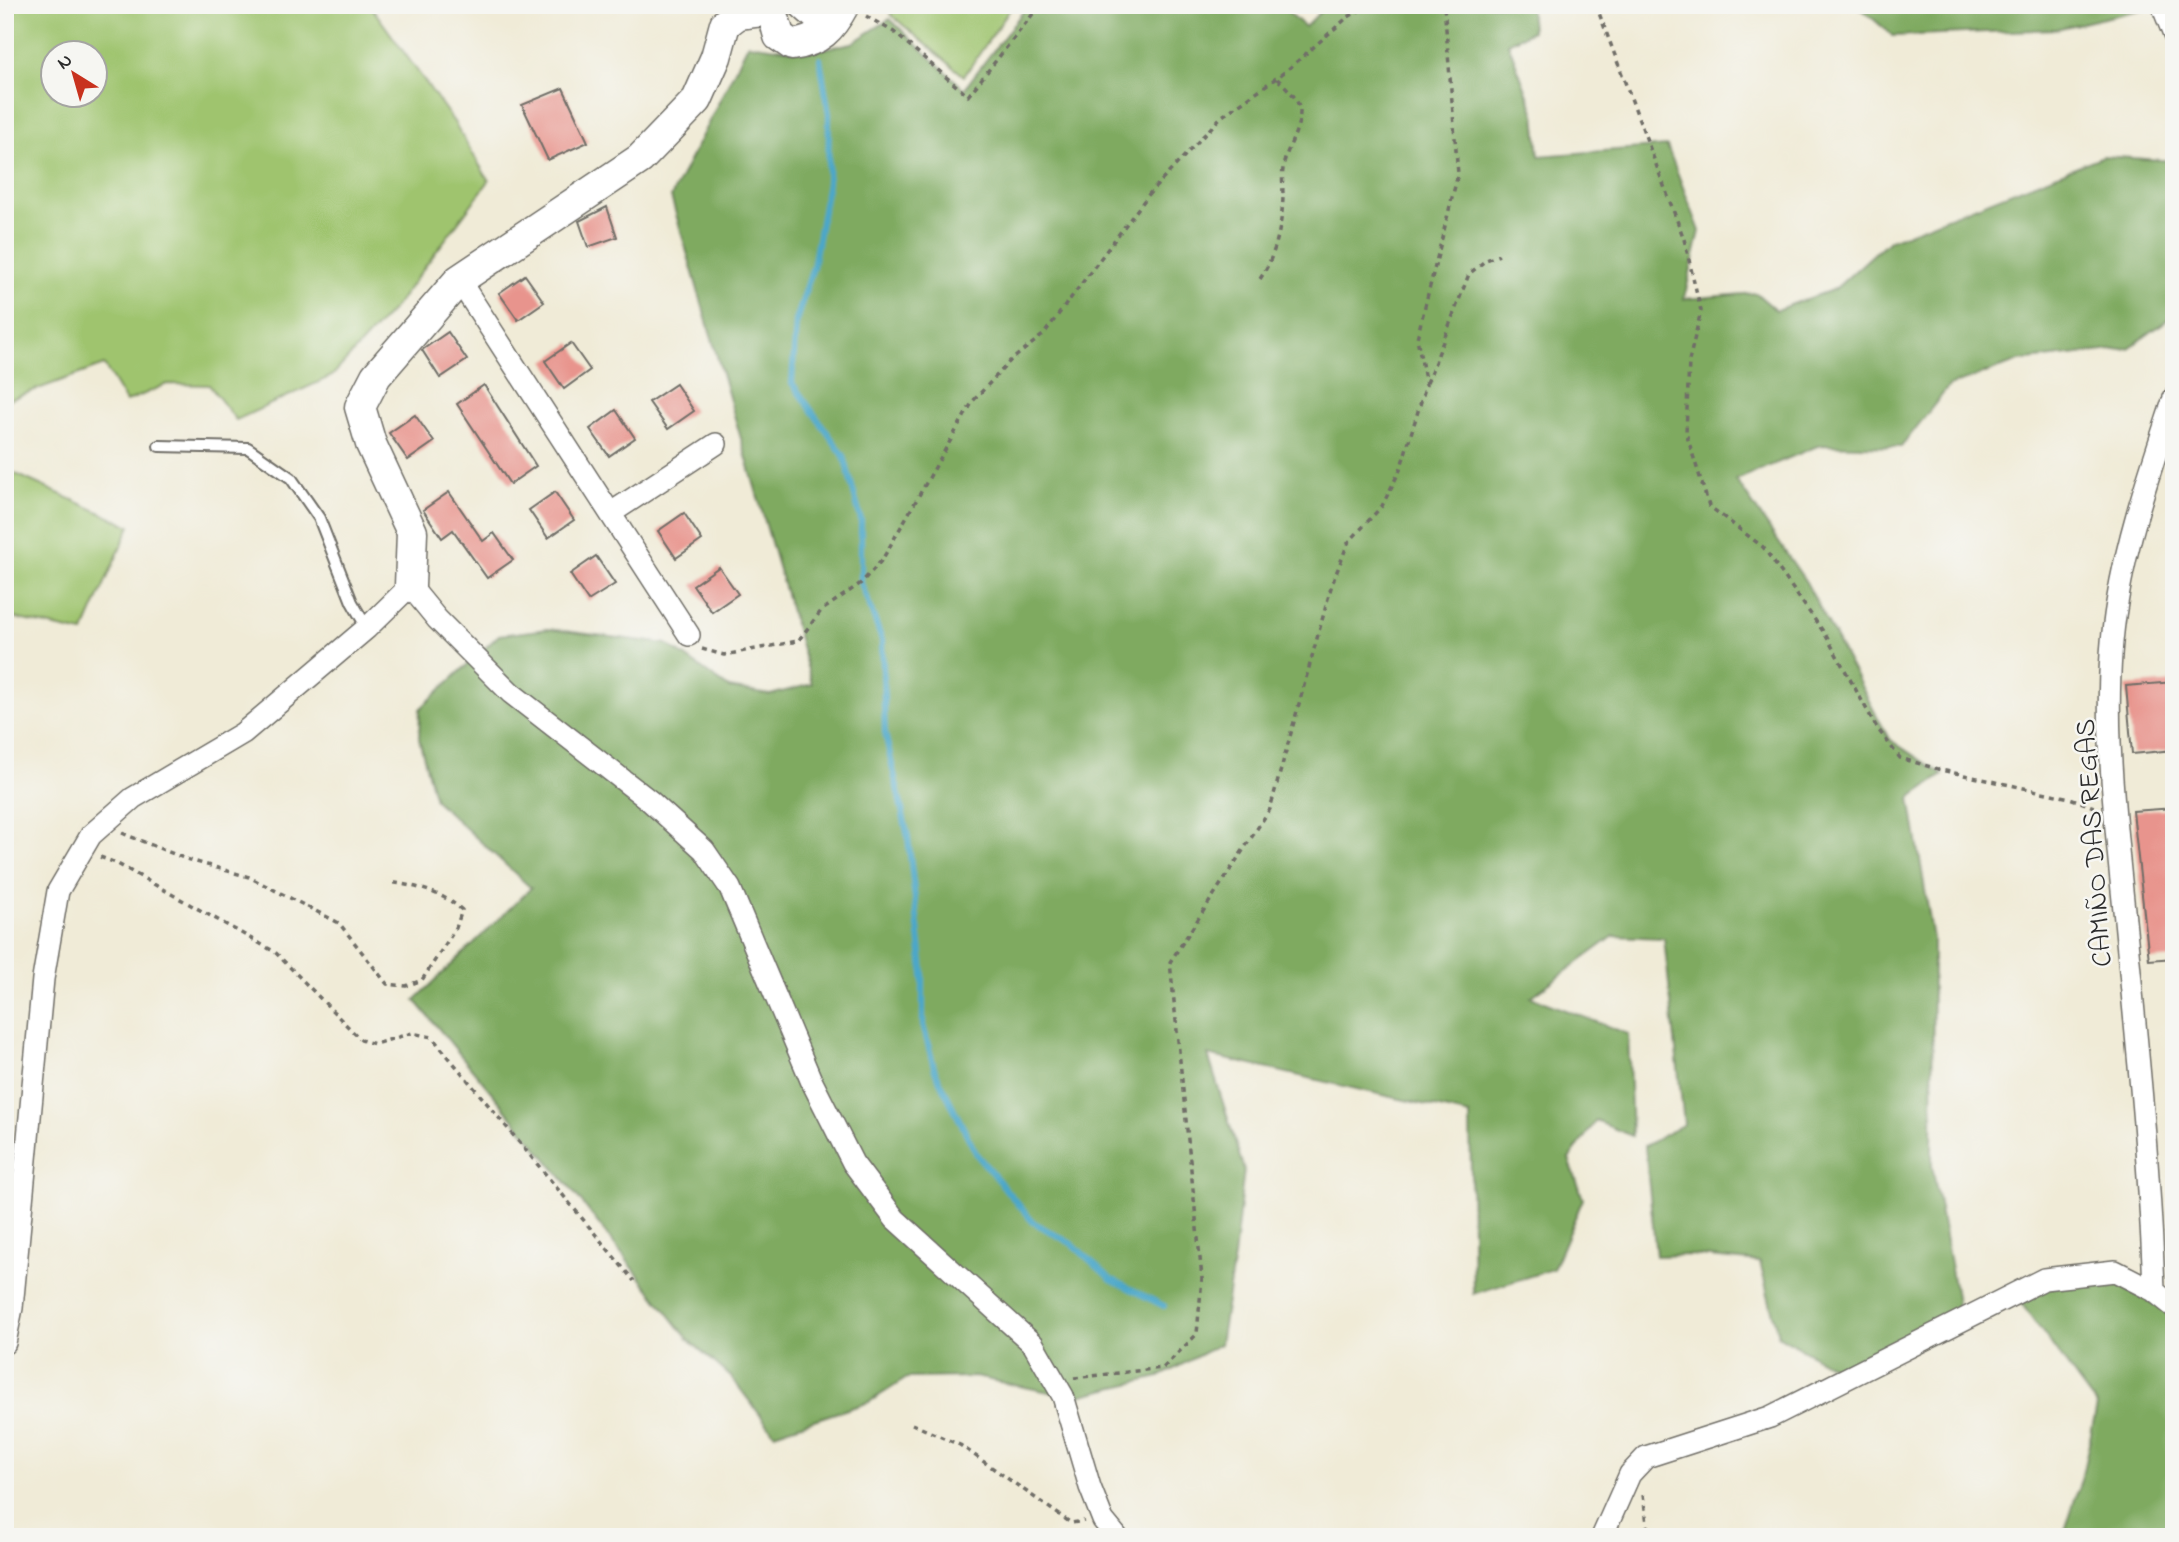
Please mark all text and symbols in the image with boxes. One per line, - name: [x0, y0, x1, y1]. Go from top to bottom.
- north arrow: [38, 38, 108, 108]
- text: N: [52, 48, 79, 77]
- street label: CAMIÑO DAS REGAS: [2066, 717, 2125, 968]

